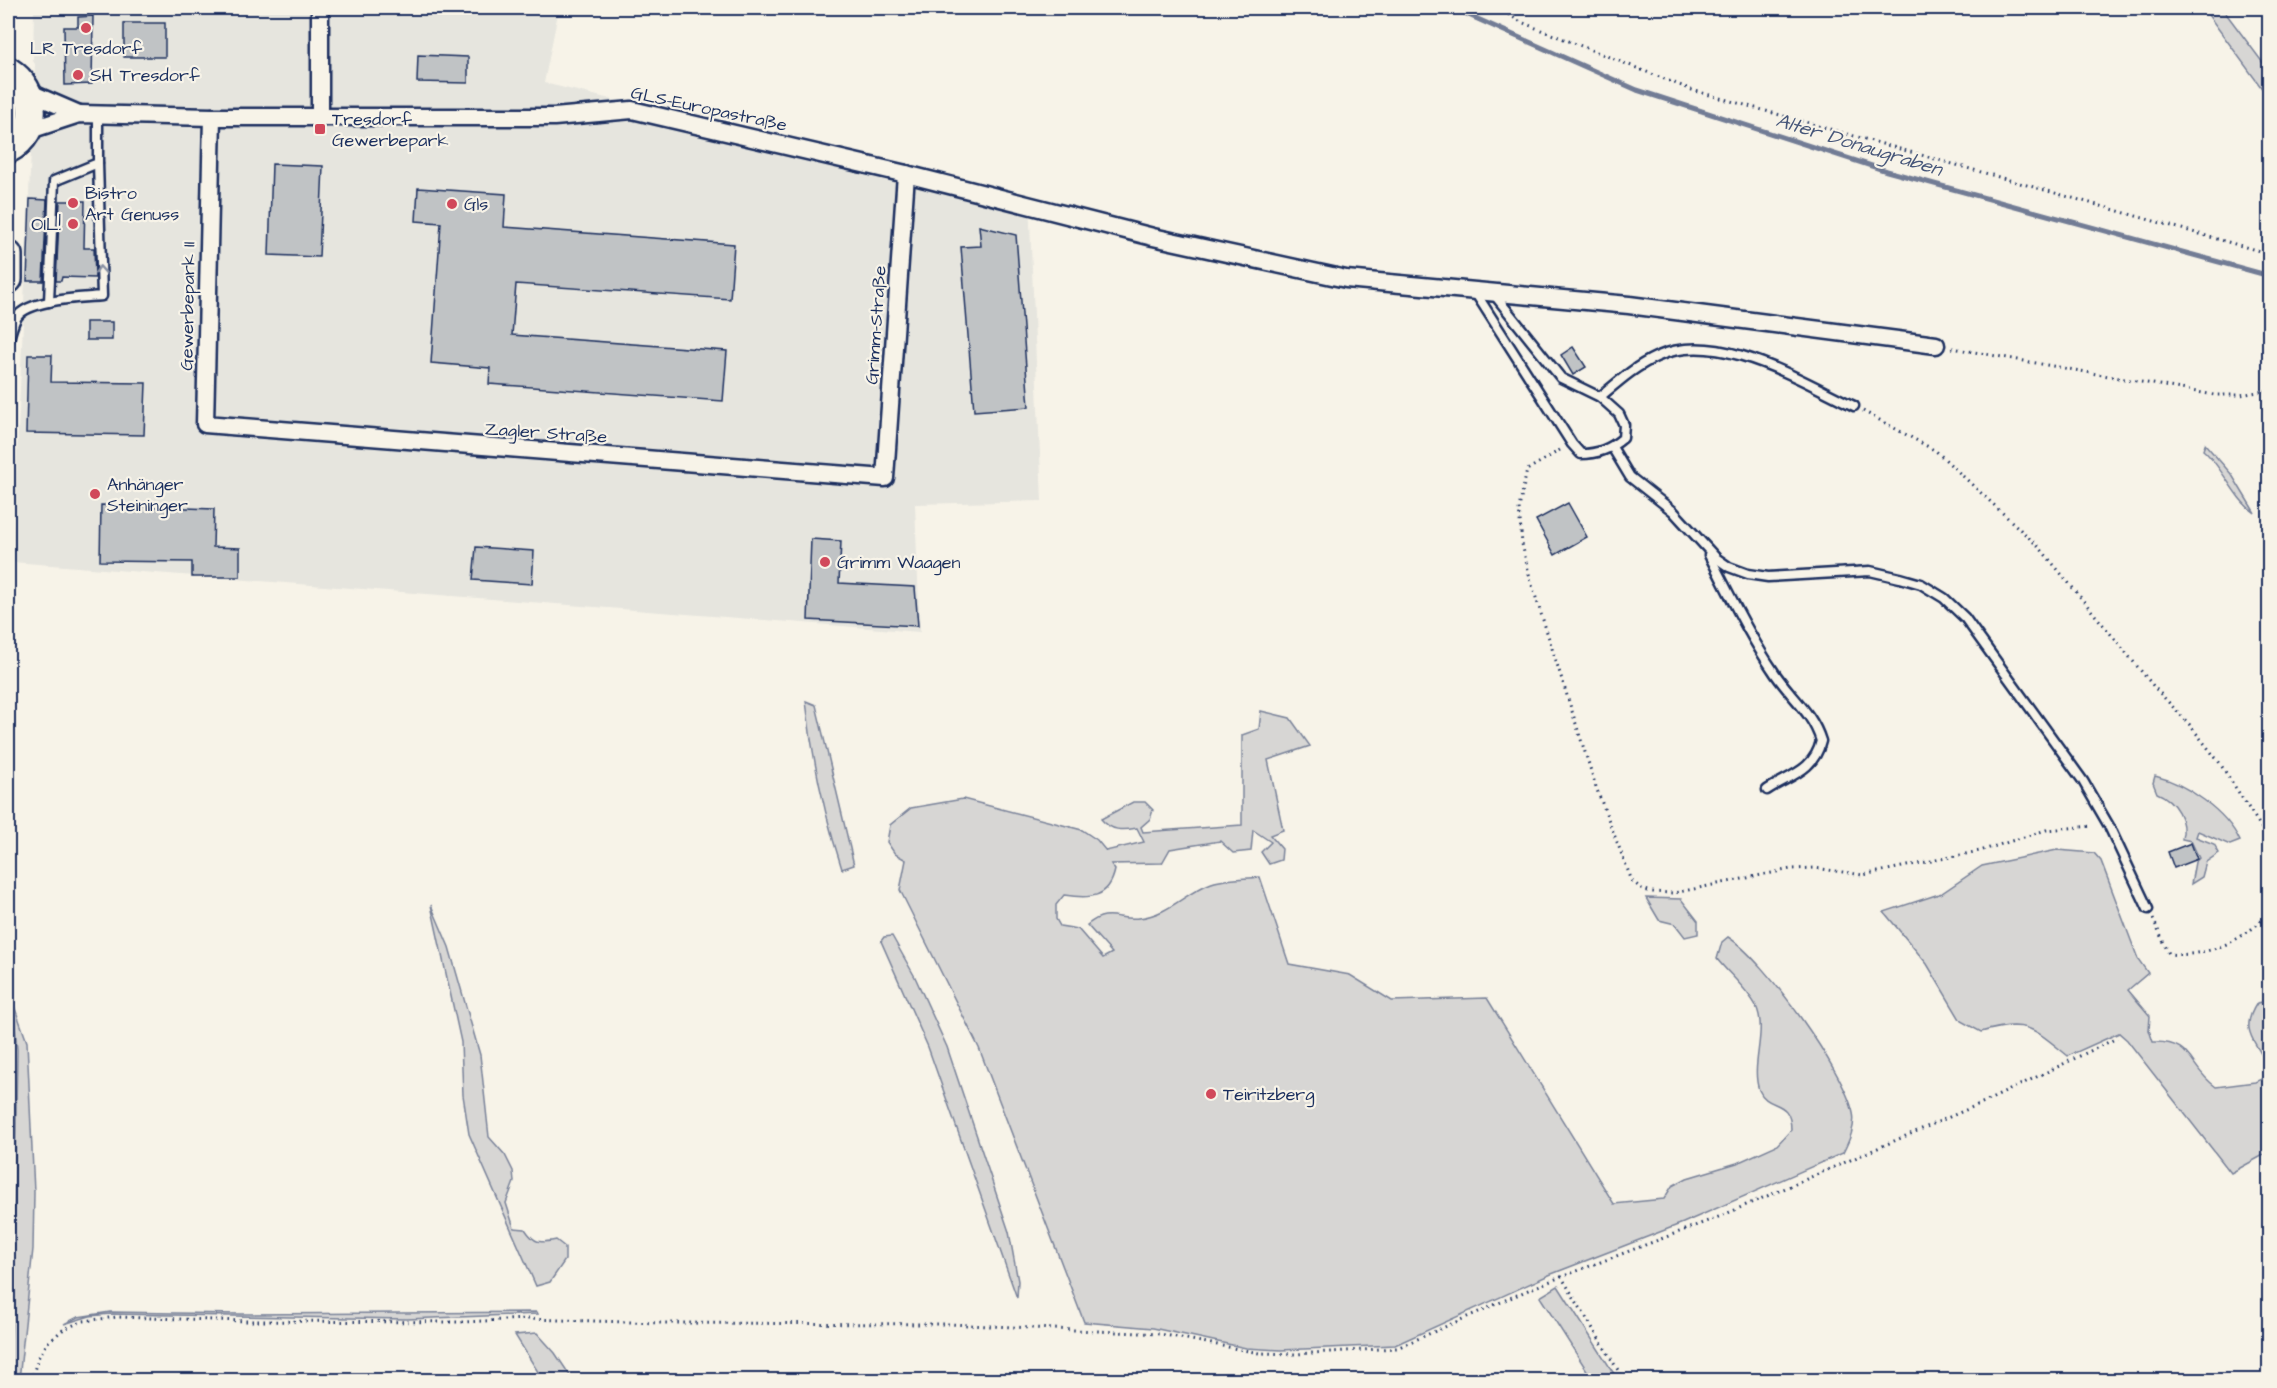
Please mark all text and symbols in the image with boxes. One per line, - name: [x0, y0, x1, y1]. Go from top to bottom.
- marker: LR Tresdorf: [79, 21, 93, 35]
- place label: LR Tresdorf: [30, 36, 143, 61]
- place label: SH Tresdorf: [90, 63, 200, 88]
- marker: SH Tresdorf: [71, 68, 85, 82]
- street label: GLS-Europastraße: [629, 80, 790, 138]
- water label: Alter Donaugraben: [1772, 106, 1947, 185]
- place label: Tresdorf Gewerbepark: [332, 107, 448, 153]
- marker: Tresdorf Gewerbepark: [313, 122, 327, 136]
- place label: Bistro Art Genuss: [85, 181, 179, 227]
- place label: Gls: [464, 192, 488, 217]
- marker: Bistro Art Genuss: [66, 196, 80, 210]
- marker: Gls: [445, 197, 459, 211]
- place label: OIL!: [31, 212, 62, 237]
- marker: OIL!: [66, 217, 80, 231]
- street label: Gewerbepark II: [174, 241, 202, 371]
- street label: Grimm-Straße: [859, 264, 893, 385]
- one-way arrow: [94, 266, 107, 275]
- street label: Zagler Straße: [484, 416, 608, 451]
- place label: Anhänger Steininger: [107, 472, 188, 519]
- marker: Anhänger Steininger: [88, 487, 102, 501]
- place label: Grimm Waagen: [837, 550, 961, 576]
- marker: Grimm Waagen: [818, 555, 832, 569]
- place label: Teiritzberg: [1223, 1082, 1315, 1108]
- marker: Teiritzberg: [1204, 1087, 1218, 1101]

